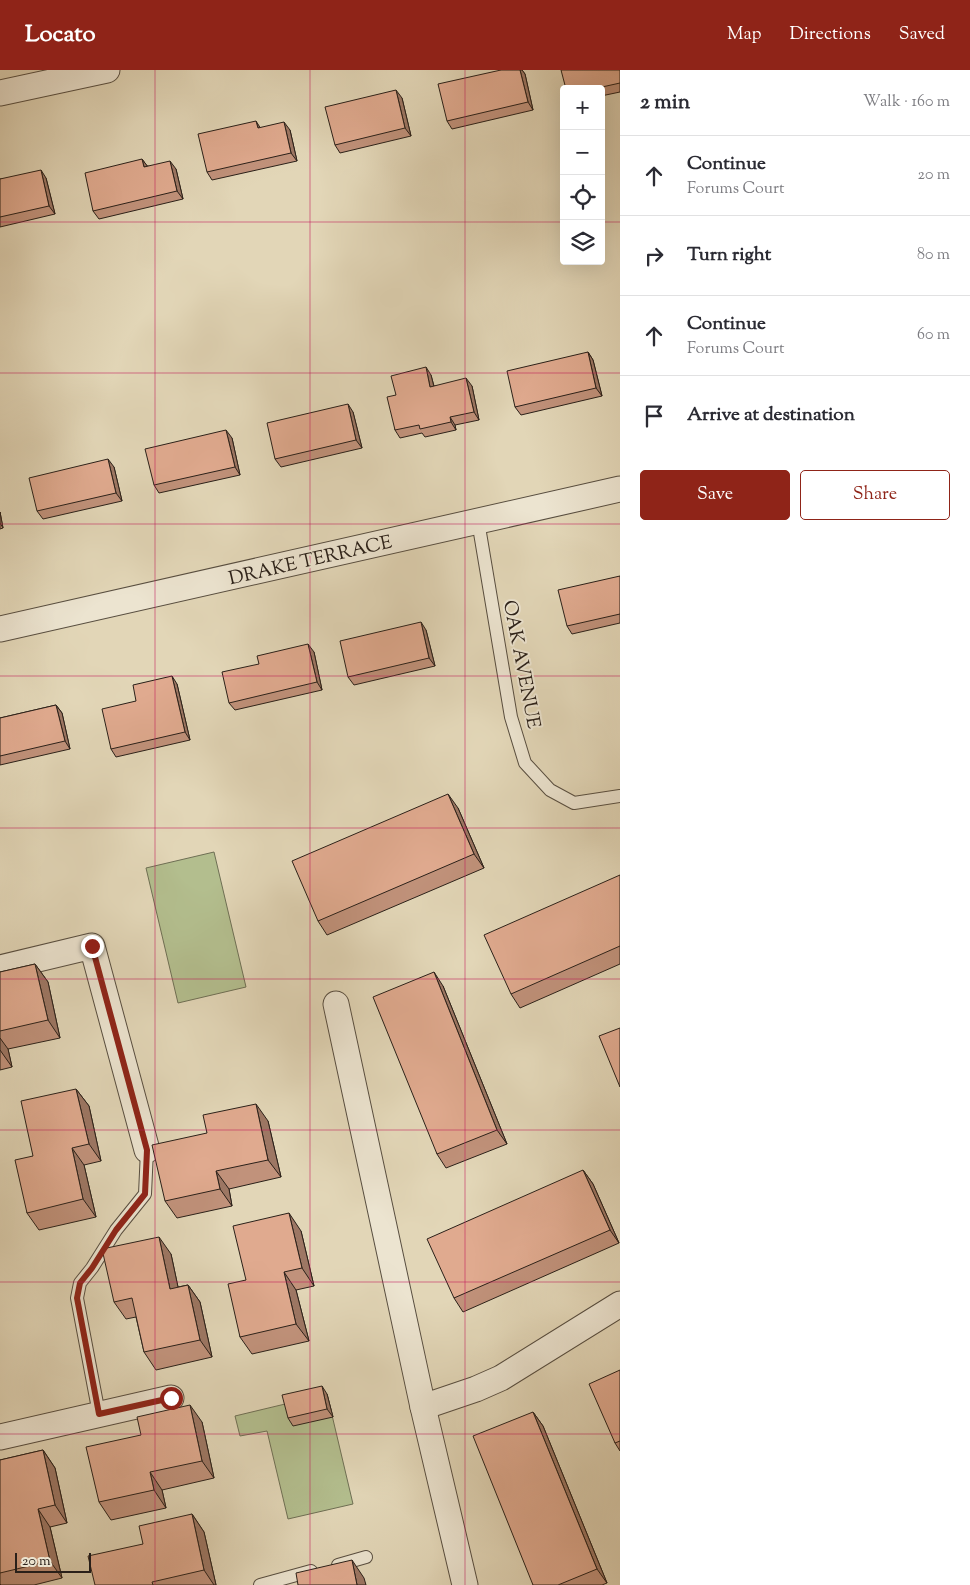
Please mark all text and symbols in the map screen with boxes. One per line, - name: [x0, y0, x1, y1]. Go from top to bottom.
- text: Locato: [25, 18, 96, 52]
- text: Map: [727, 22, 762, 48]
- text: Directions: [790, 22, 871, 48]
- text: Saved: [899, 22, 945, 48]
- map controls: [560, 85, 605, 265]
- button: +: [560, 85, 605, 130]
- text: 2 min: [640, 88, 690, 118]
- text: Walk · 160 m: [863, 91, 950, 114]
- button: −: [560, 130, 605, 175]
- text: Continue: [687, 151, 766, 178]
- icon: ahead: [640, 162, 668, 190]
- text: 20 m: [917, 164, 950, 187]
- button: locate: [560, 175, 605, 220]
- text: Forums Court: [687, 178, 784, 201]
- button: layers: [560, 220, 605, 265]
- icon: right: [640, 242, 668, 270]
- text: Turn right: [687, 242, 771, 269]
- text: 80 m: [917, 244, 950, 267]
- text: Continue: [687, 311, 766, 338]
- icon: ahead: [640, 322, 668, 350]
- text: 60 m: [917, 324, 950, 347]
- text: Forums Court: [687, 338, 784, 361]
- icon: arrive: [640, 402, 668, 430]
- text: Arrive at destination: [687, 402, 855, 429]
- button: Save: [640, 470, 790, 520]
- button: Share: [800, 470, 950, 520]
- street label: DRAKE TERRACE: [226, 529, 395, 593]
- street label: OAK AVENUE: [495, 598, 546, 731]
- route end: [81, 935, 104, 958]
- route start: [160, 1387, 183, 1410]
- scale bar: [15, 1550, 91, 1573]
- text: 20 m: [22, 1552, 51, 1572]

